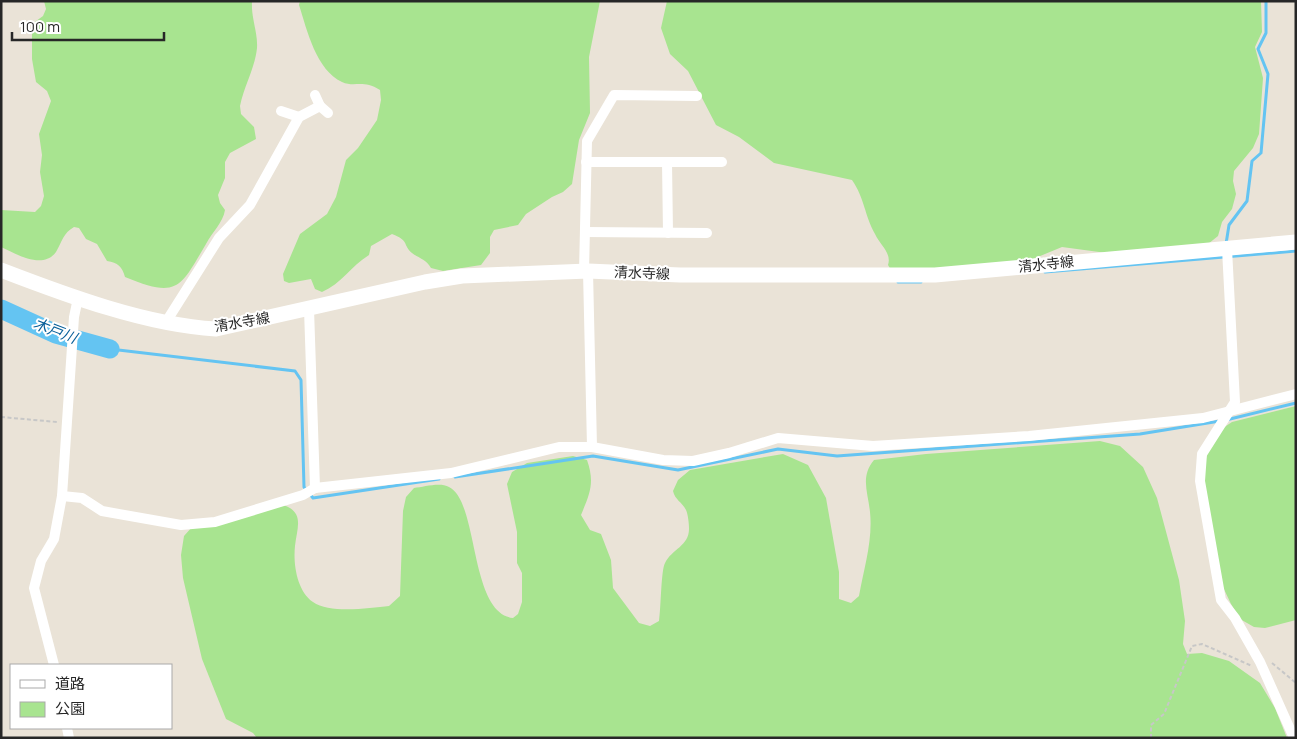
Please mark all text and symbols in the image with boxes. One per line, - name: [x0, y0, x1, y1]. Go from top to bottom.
- scale bar: [12, 10, 165, 42]
- text: 100 m: [20, 16, 60, 37]
- street label: 清水寺線: [1017, 251, 1075, 276]
- street label: 清水寺線: [614, 262, 670, 283]
- street label: 清水寺線: [213, 307, 271, 336]
- water label: 木戸川: [30, 313, 82, 349]
- legend: [10, 664, 172, 729]
- text: 道路: [55, 673, 85, 694]
- text: 公園: [55, 698, 85, 719]

